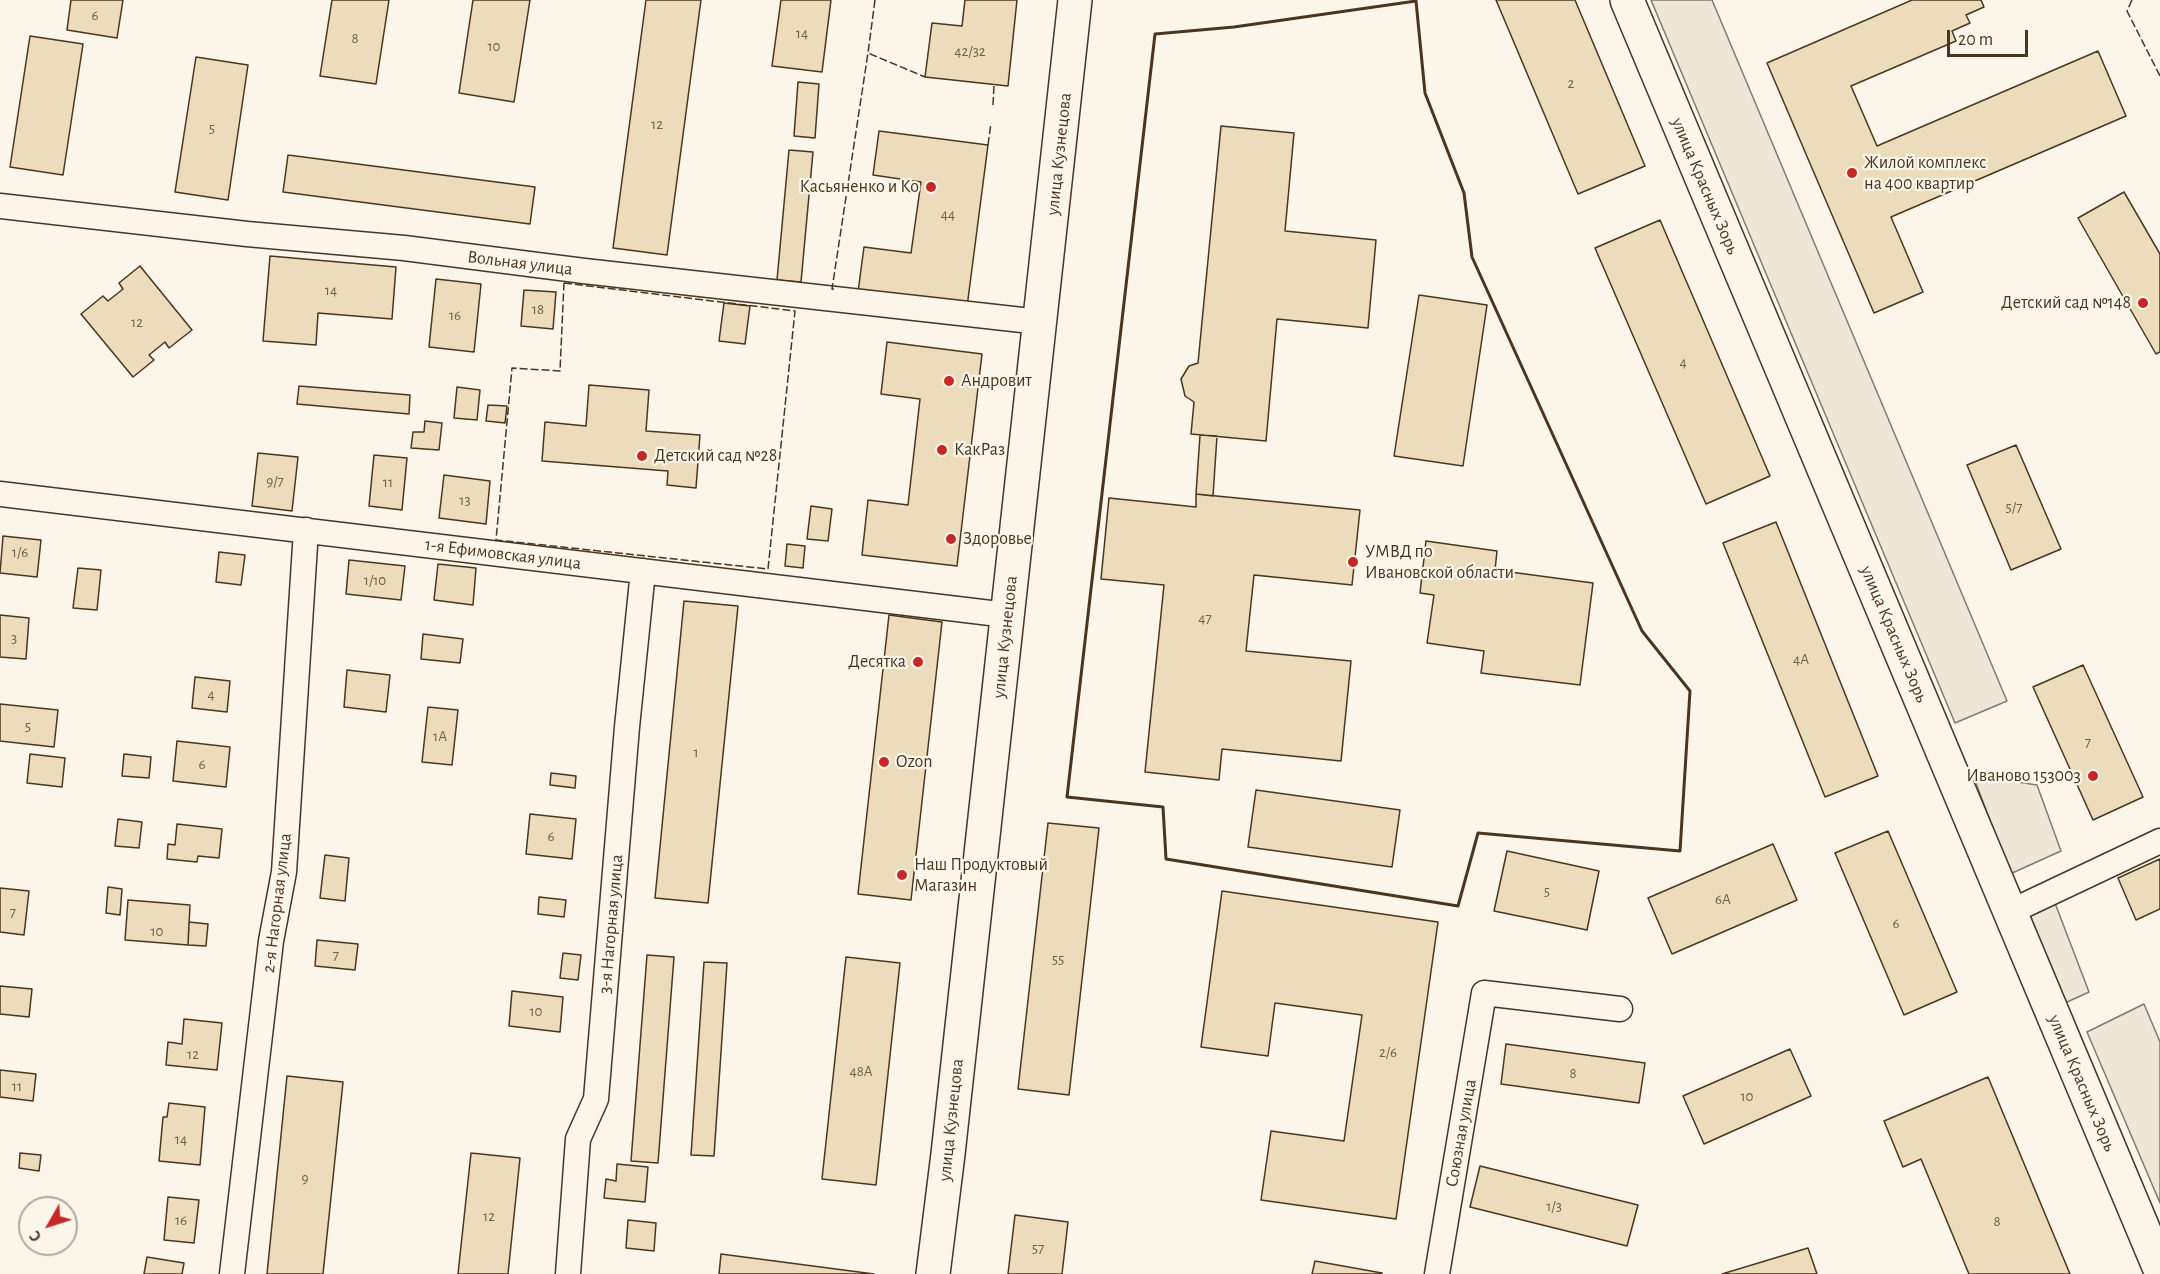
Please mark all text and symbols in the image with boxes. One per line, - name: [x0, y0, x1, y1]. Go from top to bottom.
- house number: 6: [91, 6, 99, 24]
- scale bar: [1950, 18, 2031, 56]
- house number: 14: [796, 24, 808, 42]
- house number: 8: [351, 29, 359, 47]
- text: 20 m: [1958, 31, 1993, 49]
- house number: 10: [487, 37, 501, 55]
- house number: 42/32: [954, 42, 986, 60]
- house number: 2: [1568, 74, 1574, 92]
- street label: улица Кузнецова: [1042, 92, 1076, 216]
- street label: улица Красных Зорь: [1666, 114, 1744, 258]
- house number: 12: [651, 115, 663, 133]
- house number: 5: [209, 119, 215, 137]
- place label: Жилой комплекс на 400 квартир: [1864, 152, 1986, 195]
- marker: Жилой комплекс на 400 квартир: [1845, 166, 1859, 180]
- place label: Касьяненко и Ко: [799, 176, 919, 198]
- marker: Касьяненко и Ко: [924, 180, 938, 194]
- house number: 44: [941, 205, 955, 223]
- street label: Вольная улица: [466, 246, 574, 280]
- house number: 14: [325, 281, 337, 299]
- place label: Детский сад №148: [2001, 292, 2131, 314]
- marker: Детский сад №148: [2136, 296, 2150, 310]
- house number: 18: [532, 300, 544, 318]
- house number: 16: [449, 306, 461, 324]
- house number: 12: [131, 313, 143, 331]
- house number: 4: [1679, 353, 1687, 371]
- place label: Андровит: [961, 370, 1032, 392]
- marker: Андровит: [942, 374, 956, 388]
- place label: КакРаз: [954, 439, 1005, 461]
- marker: КакРаз: [935, 443, 949, 457]
- place label: Детский сад №28: [654, 445, 777, 467]
- marker: Детский сад №28: [635, 449, 649, 463]
- house number: 9/7: [266, 472, 284, 490]
- house number: 11: [383, 473, 393, 491]
- house number: 13: [459, 491, 471, 509]
- house number: 5/7: [2006, 498, 2022, 516]
- place label: Здоровье: [963, 528, 1032, 550]
- marker: Здоровье: [944, 532, 958, 546]
- street label: 1-я Ефимовская улица: [424, 534, 582, 574]
- place label: УМВД по Ивановской области: [1365, 541, 1514, 584]
- house number: 1/6: [12, 543, 28, 561]
- marker: УМВД по Ивановской области: [1346, 555, 1360, 569]
- street label: улица Красных Зорь: [1855, 562, 1933, 706]
- house number: 1/10: [364, 571, 386, 589]
- street label: улица Кузнецова: [988, 575, 1022, 699]
- house number: 47: [1198, 609, 1212, 627]
- house number: 3: [11, 629, 17, 647]
- house number: 4А: [1793, 650, 1809, 668]
- place label: Десятка: [848, 651, 906, 673]
- marker: Десятка: [911, 655, 925, 669]
- house number: 4: [207, 685, 215, 703]
- house number: 5: [25, 717, 31, 735]
- house number: 1А: [433, 727, 447, 745]
- house number: 7: [2085, 733, 2091, 751]
- house number: 1: [693, 743, 699, 761]
- place label: Ozon: [896, 751, 933, 773]
- house number: 6: [198, 755, 206, 773]
- marker: Ozon: [877, 755, 891, 769]
- place label: Иваново 153003: [1966, 765, 2081, 787]
- marker: Иваново 153003: [2086, 769, 2100, 783]
- house number: 6: [547, 827, 555, 845]
- street label: 2-я Нагорная улица: [258, 832, 296, 974]
- street label: 3-я Нагорная улица: [594, 853, 628, 995]
- place label: Наш Продуктовый Магазин: [914, 854, 1048, 896]
- marker: Наш Продуктовый Магазин: [895, 868, 909, 882]
- house number: 5: [1544, 882, 1550, 900]
- house number: 6А: [1715, 890, 1731, 908]
- house number: 7: [10, 903, 16, 921]
- house number: 6: [1892, 914, 1900, 932]
- house number: 10: [150, 922, 164, 940]
- house number: 7: [333, 946, 339, 964]
- house number: 55: [1052, 950, 1064, 968]
- house number: 10: [529, 1002, 543, 1020]
- street label: улица Красных Зорь: [2043, 1011, 2121, 1155]
- house number: 2/6: [1379, 1043, 1397, 1061]
- house number: 12: [187, 1045, 199, 1063]
- street label: улица Кузнецова: [934, 1058, 968, 1182]
- house number: 48А: [849, 1062, 873, 1080]
- house number: 8: [1569, 1064, 1577, 1082]
- house number: 11: [12, 1077, 22, 1095]
- street label: Союзная улица: [1441, 1077, 1481, 1189]
- house number: 10: [1740, 1087, 1754, 1105]
- house number: 14: [175, 1130, 187, 1148]
- house number: 9: [301, 1169, 309, 1187]
- north arrow: [18, 1196, 78, 1256]
- house number: 1/3: [1546, 1197, 1562, 1215]
- house number: 12: [483, 1207, 495, 1225]
- house number: 16: [175, 1211, 187, 1229]
- house number: 8: [1993, 1212, 2001, 1230]
- text: С: [27, 1228, 45, 1245]
- house number: 57: [1032, 1239, 1044, 1257]

